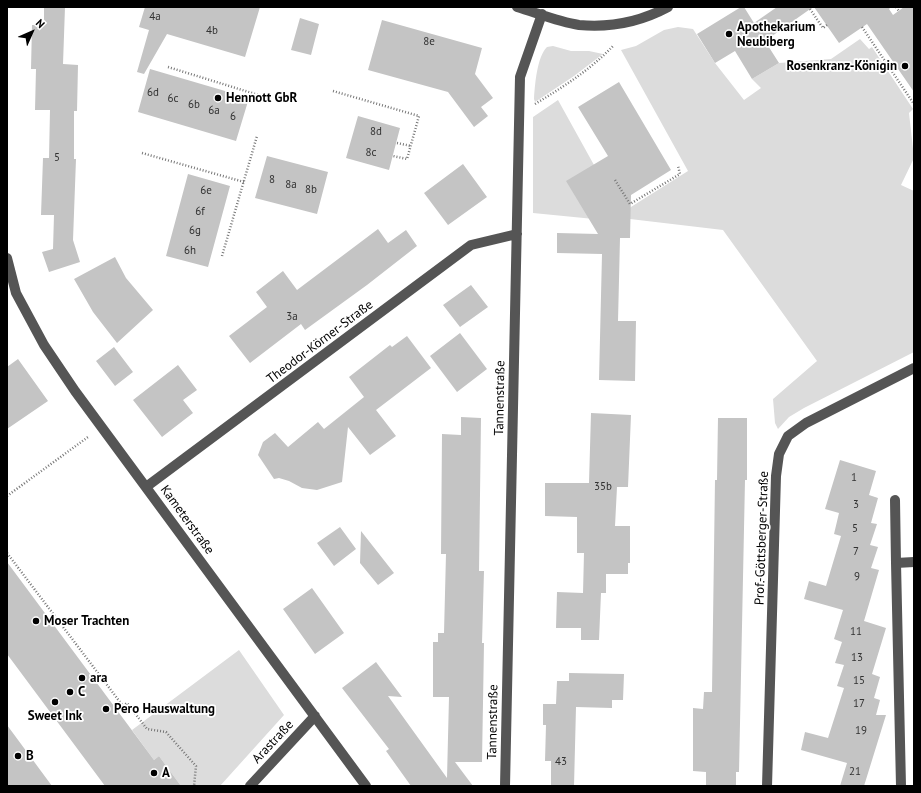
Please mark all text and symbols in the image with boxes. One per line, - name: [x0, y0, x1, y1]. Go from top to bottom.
- house number: 4a: [149, 10, 161, 24]
- north arrow: [12, 12, 52, 52]
- text: N: [33, 16, 48, 31]
- place label: Apothekarium Neubiberg: [737, 19, 815, 50]
- house number: 4b: [206, 24, 218, 38]
- marker: Apothekarium Neubiberg: [724, 29, 734, 39]
- house number: 8e: [423, 35, 435, 49]
- place label: Rosenkranz-Königin: [787, 58, 897, 74]
- marker: Rosenkranz-Königin: [900, 61, 910, 71]
- house number: 6d: [147, 86, 159, 100]
- place label: Hennott GbR: [226, 90, 297, 106]
- house number: 6c: [168, 92, 178, 106]
- marker: Hennott GbR: [213, 93, 223, 103]
- house number: 6b: [188, 98, 200, 112]
- house number: 6a: [208, 104, 220, 118]
- house number: 6: [230, 110, 236, 124]
- house number: 8d: [370, 125, 382, 139]
- house number: 8c: [366, 146, 376, 160]
- house number: 5: [54, 151, 60, 165]
- house number: 8: [269, 173, 275, 187]
- house number: 8a: [285, 178, 297, 192]
- house number: 8b: [305, 183, 317, 197]
- house number: 6e: [200, 184, 212, 198]
- house number: 6f: [195, 205, 205, 219]
- house number: 6g: [189, 224, 201, 238]
- house number: 6h: [184, 244, 196, 258]
- street label: Theodor-Körner-Straße: [264, 297, 376, 387]
- house number: 3a: [286, 310, 298, 324]
- street label: Tannenstraße: [492, 360, 508, 436]
- street label: Prof.-Göttsberger-Straße: [752, 471, 772, 605]
- house number: 1: [851, 471, 857, 485]
- house number: 35b: [594, 480, 612, 494]
- street label: Kameterstraße: [157, 482, 217, 558]
- house number: 3: [853, 498, 859, 512]
- house number: 5: [852, 522, 858, 536]
- house number: 7: [853, 545, 859, 559]
- house number: 9: [854, 570, 860, 584]
- place label: Moser Trachten: [44, 613, 129, 629]
- marker: Moser Trachten: [31, 616, 41, 626]
- house number: 11: [850, 625, 862, 639]
- house number: 13: [851, 651, 863, 665]
- place label: ara: [90, 670, 107, 686]
- marker: ara: [77, 673, 87, 683]
- house number: 15: [853, 674, 865, 688]
- place label: C: [78, 684, 85, 700]
- street label: Tannenstraße: [485, 684, 501, 760]
- marker: C: [65, 687, 75, 697]
- marker: Sweet Ink: [50, 697, 60, 707]
- house number: 17: [853, 697, 865, 711]
- place label: Pero Hauswaltung: [114, 701, 215, 717]
- marker: Pero Hauswaltung: [101, 704, 111, 714]
- place label: Sweet Ink: [28, 708, 82, 724]
- street label: Arastraße: [249, 717, 297, 767]
- house number: 19: [855, 724, 867, 738]
- place label: B: [26, 748, 34, 764]
- marker: B: [13, 751, 23, 761]
- house number: 43: [555, 755, 567, 769]
- place label: A: [162, 765, 170, 781]
- house number: 21: [849, 765, 861, 779]
- marker: A: [149, 768, 159, 778]

